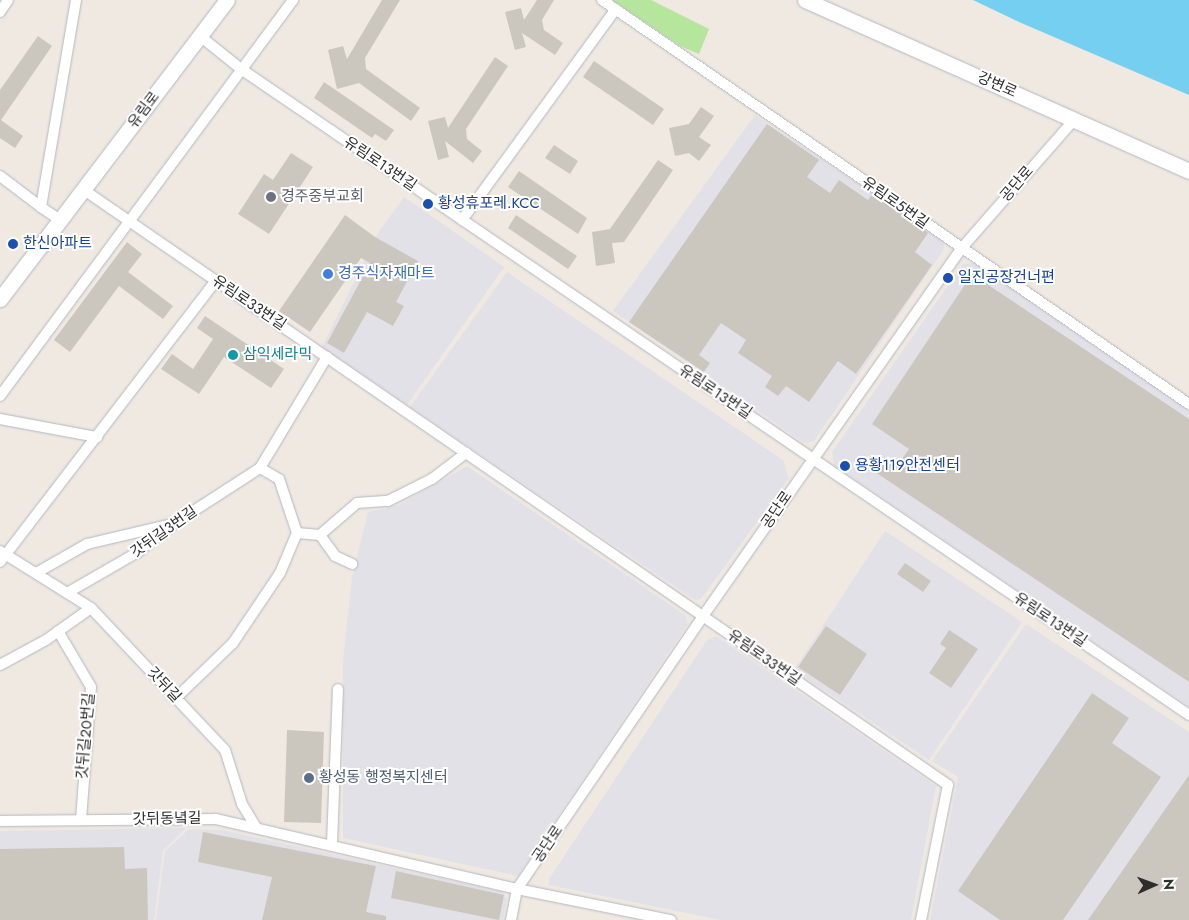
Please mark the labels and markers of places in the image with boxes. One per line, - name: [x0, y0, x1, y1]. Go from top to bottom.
- place label: 경주중부교회: [281, 188, 364, 206]
- marker: 경주중부교회: [265, 191, 277, 203]
- place label: 황성휴포레.KCC: [438, 195, 540, 213]
- marker: 황성휴포레.KCC: [422, 198, 434, 210]
- place label: 한신아파트: [23, 235, 92, 253]
- marker: 한신아파트: [7, 238, 19, 250]
- place label: 경주식자재마트: [338, 265, 435, 283]
- marker: 경주식자재마트: [322, 268, 334, 280]
- place label: 일진공장건너편: [958, 269, 1055, 287]
- marker: 일진공장건너편: [942, 272, 954, 284]
- place label: 삼익세라믹: [243, 346, 312, 364]
- marker: 삼익세라믹: [227, 349, 239, 361]
- place label: 용황119안전센터: [855, 457, 960, 475]
- marker: 용황119안전센터: [839, 460, 851, 472]
- place label: 황성동 행정복지센터: [319, 769, 448, 787]
- marker: 황성동 행정복지센터: [303, 772, 315, 784]

